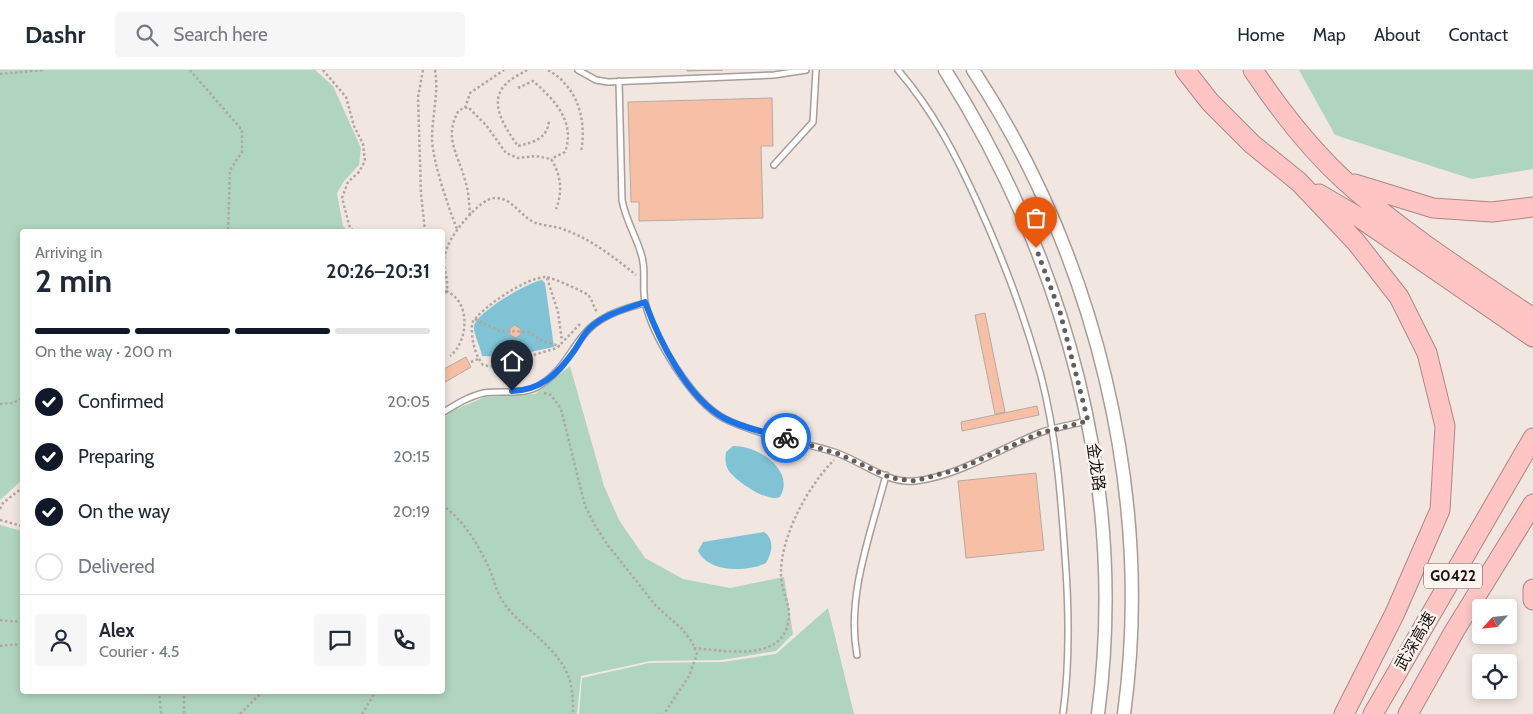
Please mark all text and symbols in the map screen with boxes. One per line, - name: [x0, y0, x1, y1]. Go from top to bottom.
- search box: [115, 12, 465, 57]
- text: Dashr: [25, 20, 85, 49]
- icon: search: [133, 21, 161, 49]
- text: Search here: [173, 23, 268, 46]
- text: Home: [1237, 24, 1285, 46]
- text: Map: [1313, 24, 1346, 46]
- text: About: [1374, 24, 1420, 46]
- text: Contact: [1448, 24, 1508, 46]
- pin: [1015, 197, 1057, 248]
- icon: bag: [1022, 204, 1050, 232]
- text: Arriving in: [35, 243, 102, 262]
- text: 20:26–20:31: [326, 260, 430, 283]
- text: 2 min: [35, 261, 112, 300]
- pin: [491, 340, 533, 391]
- text: On the way · 200 m: [35, 342, 172, 361]
- icon: home: [498, 347, 526, 375]
- icon: check: [35, 388, 63, 416]
- text: Confirmed: [78, 390, 164, 413]
- text: 20:05: [387, 392, 430, 411]
- courier: [761, 413, 811, 463]
- icon: bike: [772, 424, 800, 452]
- street label: 金龙路: [1083, 442, 1109, 492]
- icon: check: [35, 443, 63, 471]
- text: Preparing: [78, 445, 154, 468]
- text: 20:15: [393, 447, 430, 466]
- icon: check: [35, 498, 63, 526]
- text: On the way: [78, 500, 170, 523]
- text: 20:19: [393, 502, 430, 521]
- text: Delivered: [78, 555, 155, 578]
- road number: G0422: [1424, 564, 1482, 588]
- north arrow: [1472, 599, 1518, 644]
- map controls: [1472, 599, 1517, 699]
- street label: 武深高速: [1391, 609, 1439, 673]
- button: person: [35, 614, 87, 666]
- button: chat: [314, 614, 366, 666]
- button: phone: [378, 614, 430, 666]
- text: Alex: [99, 619, 135, 642]
- text: Courier · 4.5: [99, 642, 180, 661]
- button: locate: [1472, 654, 1517, 699]

